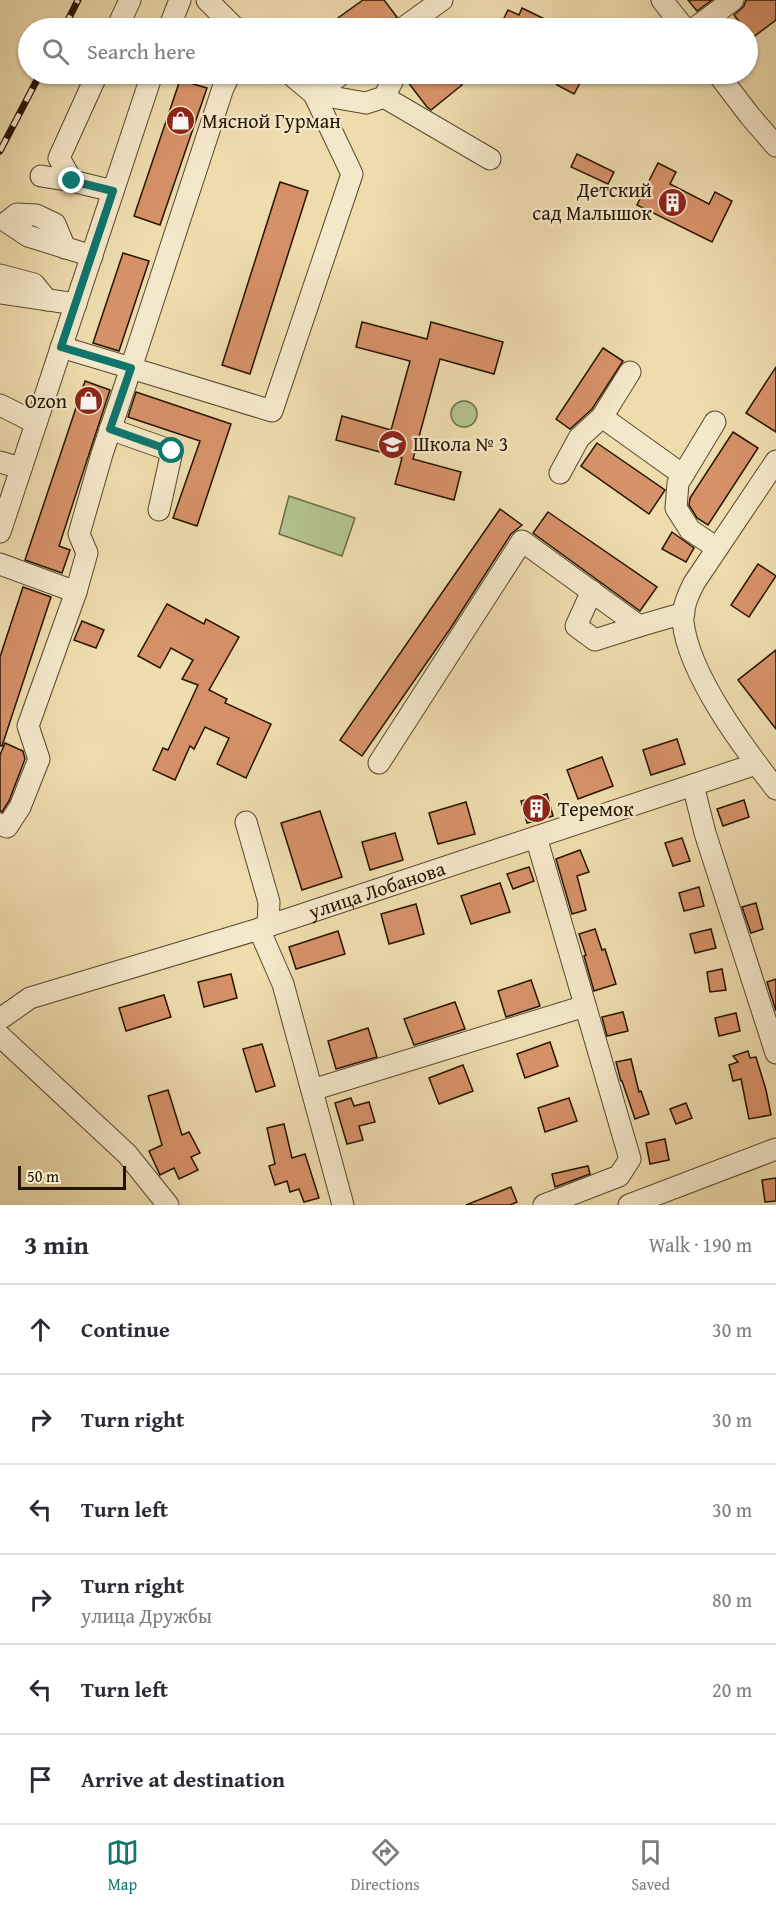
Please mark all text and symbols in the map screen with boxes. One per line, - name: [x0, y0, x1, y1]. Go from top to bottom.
- search box: [18, 18, 758, 84]
- icon: search: [39, 35, 72, 68]
- text: Search here: [87, 35, 196, 67]
- shop icon: Мясной Гурман: [165, 105, 197, 137]
- place label: Мясной Гурман: [202, 106, 341, 135]
- route end: [58, 167, 84, 193]
- place label: Детский сад Малышок: [532, 175, 653, 227]
- building icon: Детский сад Малышок: [657, 186, 689, 218]
- shop icon: Ozon: [72, 385, 104, 417]
- place label: Ozon: [25, 386, 67, 415]
- school or university icon: Школа № 3: [376, 428, 408, 460]
- place label: Школа № 3: [413, 429, 508, 458]
- route start: [158, 437, 184, 463]
- building icon: Теремок: [521, 793, 553, 825]
- place label: Теремок: [558, 794, 634, 823]
- street label: улица Лобанова: [304, 853, 449, 926]
- scale bar: [18, 1163, 126, 1190]
- text: 50 m: [27, 1164, 59, 1188]
- text: 3 min: [24, 1225, 89, 1264]
- text: Walk · 190 m: [649, 1230, 752, 1259]
- icon: ahead: [24, 1313, 57, 1346]
- text: Continue: [81, 1313, 170, 1345]
- text: 30 m: [712, 1315, 752, 1344]
- icon: right: [24, 1403, 57, 1436]
- text: Turn right: [81, 1403, 184, 1435]
- text: 30 m: [712, 1405, 752, 1434]
- icon: left: [24, 1493, 57, 1526]
- text: Turn left: [81, 1493, 168, 1525]
- text: 30 m: [712, 1495, 752, 1524]
- text: Turn right: [81, 1569, 184, 1601]
- icon: right: [24, 1583, 57, 1616]
- text: 80 m: [712, 1585, 752, 1614]
- text: улица Дружбы: [81, 1601, 212, 1630]
- icon: left: [24, 1673, 57, 1706]
- text: Turn left: [81, 1673, 168, 1705]
- text: 20 m: [712, 1675, 752, 1704]
- icon: arrive: [24, 1763, 57, 1796]
- text: Arrive at destination: [81, 1763, 285, 1795]
- tab: Map: [106, 1836, 139, 1896]
- tab: Directions: [351, 1836, 420, 1896]
- tab: Saved: [631, 1836, 670, 1896]

